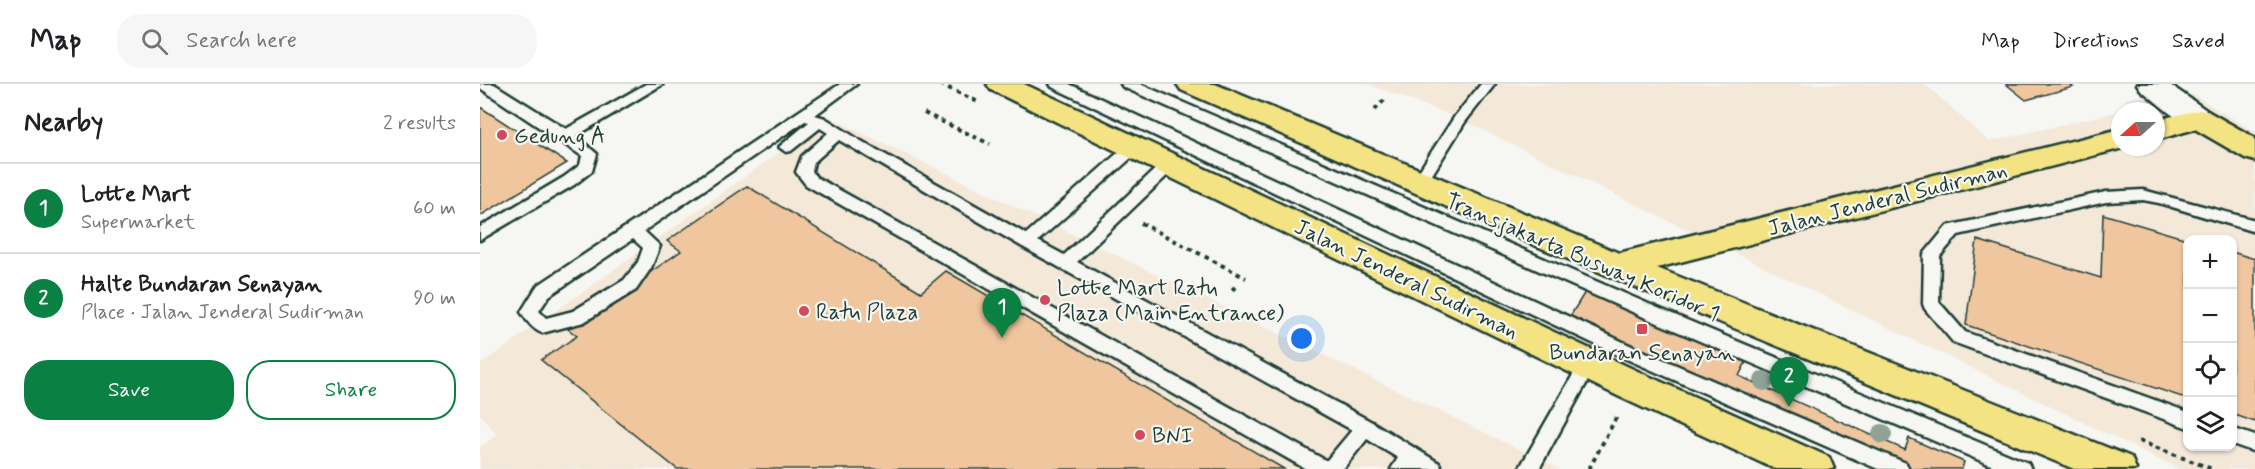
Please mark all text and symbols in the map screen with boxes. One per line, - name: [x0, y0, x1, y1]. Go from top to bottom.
- search box: [117, 14, 537, 68]
- text: Map: [30, 23, 81, 60]
- icon: search: [138, 25, 171, 58]
- text: Search here: [186, 27, 297, 55]
- text: Map: [1981, 27, 2020, 55]
- text: Directions: [2053, 27, 2139, 55]
- text: Saved: [2172, 27, 2225, 55]
- north arrow: [2111, 102, 2165, 156]
- text: Nearby: [24, 106, 103, 140]
- text: 2 results: [383, 110, 456, 137]
- place label: Gedung A: [514, 123, 606, 152]
- marker: Gedung A: [495, 128, 509, 142]
- street label: Jalan Jenderal Sudirman: [1765, 157, 2010, 243]
- text: Lotte Mart: [81, 181, 191, 209]
- street label: Transjakarta Busway Koridor 1: [1441, 187, 1723, 329]
- text: 1: [39, 195, 48, 222]
- text: 60 m: [413, 195, 456, 222]
- text: Supermarket: [81, 209, 195, 236]
- street label: Jalan Jenderal Sudirman: [1289, 213, 1523, 346]
- map controls: [2183, 235, 2237, 451]
- button: +: [2183, 235, 2237, 289]
- text: Halte Bundaran Senayan: [81, 271, 322, 299]
- place label: Lotte Mart Ratu Plaza (Main Entrance): [1057, 275, 1284, 328]
- text: 2: [39, 285, 48, 312]
- text: 90 m: [413, 285, 456, 312]
- pin: 1: [982, 288, 1022, 338]
- button: −: [2183, 289, 2237, 343]
- marker: Lotte Mart Ratu Plaza (Main Entrance): [1038, 293, 1052, 307]
- text: Place · Jalan Jenderal Sudirman: [81, 299, 364, 326]
- place label: Ratu Plaza: [816, 299, 918, 327]
- marker: Ratu Plaza: [797, 304, 811, 318]
- marker: Bundaran Senayan: [1635, 322, 1649, 336]
- your location: [1287, 324, 1316, 353]
- place label: Bundaran Senayan: [1549, 340, 1735, 368]
- button: locate: [2183, 343, 2237, 397]
- pin: 2: [1770, 358, 1808, 407]
- button: Save: [24, 360, 234, 420]
- button: Share: [246, 360, 456, 420]
- button: layers: [2183, 397, 2237, 451]
- place label: BNI: [1152, 423, 1193, 451]
- marker: BNI: [1133, 428, 1147, 442]

